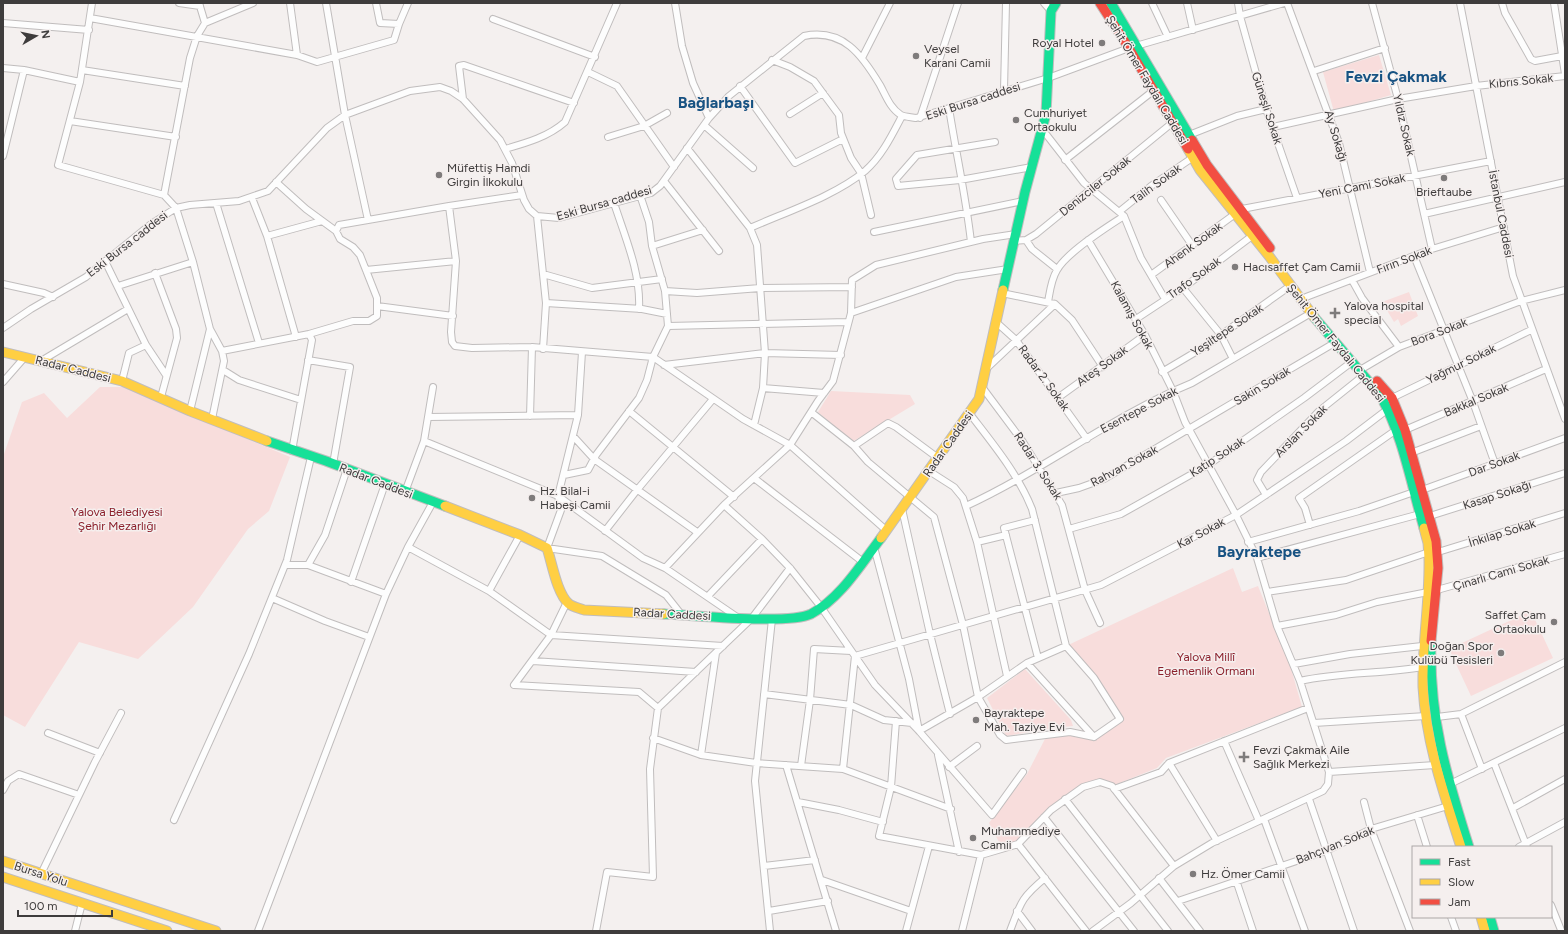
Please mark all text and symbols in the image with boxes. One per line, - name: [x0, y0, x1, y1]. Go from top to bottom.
- street label: Şehit Ömer Faydalı Caddesi: [1103, 13, 1191, 147]
- north arrow: [16, 16, 56, 56]
- text: N: [38, 29, 52, 40]
- place label: Royal Hotel: [1032, 36, 1094, 50]
- marker: Royal Hotel: [1097, 38, 1107, 48]
- place label: Veysel Karani Camii: [924, 42, 991, 70]
- marker: Veysel Karani Camii: [911, 51, 921, 61]
- district label: Fevzi Çakmak: [1345, 67, 1447, 86]
- street label: Güneşli Sokak: [1249, 70, 1285, 146]
- street label: Kıbrıs Sokak: [1488, 71, 1554, 91]
- street label: Eski Bursa caddesi: [924, 79, 1022, 123]
- district label: Bağlarbaşı: [678, 93, 754, 112]
- street label: Yıldız Sokak: [1390, 93, 1418, 158]
- place label: Cumhuriyet Ortaokulu: [1024, 106, 1088, 134]
- street label: Ay Sokağı: [1322, 108, 1350, 164]
- marker: Cumhuriyet Ortaokulu: [1011, 115, 1021, 125]
- street label: Denizciler Sokak: [1057, 153, 1134, 219]
- place label: Müfettiş Hamdi Girgin İlkokulu: [447, 161, 530, 189]
- street label: Talih Sokak: [1128, 161, 1184, 207]
- street label: İstanbul Caddesi: [1486, 169, 1516, 259]
- marker: Müfettiş Hamdi Girgin İlkokulu: [434, 170, 444, 180]
- street label: Yeni Cami Sokak: [1317, 171, 1407, 201]
- marker: Brieftaube: [1439, 173, 1449, 183]
- street label: Eski Bursa caddesi: [555, 183, 653, 223]
- place label: Brieftaube: [1416, 185, 1472, 199]
- street label: Eski Bursa caddesi: [84, 208, 170, 280]
- street label: Ahenk Sokak: [1161, 219, 1225, 271]
- street label: Fırın Sokak: [1375, 243, 1434, 277]
- street label: Trafo Sokak: [1165, 254, 1224, 302]
- place label: Hacısaffet Çam Camii: [1243, 260, 1361, 274]
- marker: Hacısaffet Çam Camii: [1230, 262, 1240, 272]
- street label: Kalamış Sokak: [1108, 279, 1157, 352]
- street label: Şehit Ömer Faydalı Caddesi: [1284, 281, 1388, 405]
- place label: Yalova hospital special: [1344, 299, 1424, 327]
- street label: Yeşiltepe Sokak: [1188, 301, 1266, 359]
- marker: Yalova hospital special: [1329, 307, 1341, 319]
- street label: Bora Sokak: [1409, 315, 1469, 349]
- street label: Yağmur Sokak: [1424, 341, 1498, 387]
- street label: Radar 2. Sokak: [1015, 342, 1073, 414]
- street label: Ateş Sokak: [1074, 343, 1130, 389]
- street label: Radar Caddesi: [34, 353, 112, 385]
- street label: Sakin Sokak: [1231, 364, 1293, 408]
- street label: Bakkal Sokak: [1442, 380, 1510, 420]
- street label: Esentepe Sokak: [1098, 384, 1180, 436]
- street label: Arslan Sokak: [1272, 402, 1330, 460]
- street label: Radar Caddesi: [920, 408, 976, 480]
- street label: Radar 3. Sokak: [1011, 430, 1065, 503]
- street label: Katip Sokak: [1187, 434, 1247, 480]
- street label: Rahvan Sokak: [1088, 442, 1160, 490]
- street label: Dar Sokak: [1467, 448, 1522, 480]
- street label: Radar Caddesi: [337, 461, 415, 501]
- street label: Kasap Sokağı: [1461, 477, 1533, 513]
- place label: Hz. Bilal-i Habeşi Camii: [540, 484, 611, 512]
- marker: Hz. Bilal-i Habeşi Camii: [527, 493, 537, 503]
- park label: Yalova Belediyesi Şehir Mezarlığı: [71, 505, 163, 533]
- street label: Kar Sokak: [1175, 514, 1228, 551]
- street label: İnkılap Sokak: [1467, 516, 1537, 550]
- district label: Bayraktepe: [1217, 542, 1301, 561]
- street label: Çınarlı Cami Sokak: [1451, 553, 1551, 593]
- street label: Radar Caddesi: [633, 605, 711, 623]
- place label: Saffet Çam Ortaokulu: [1485, 608, 1546, 636]
- marker: Saffet Çam Ortaokulu: [1549, 617, 1559, 627]
- place label: Doğan Spor Kulübü Tesisleri: [1411, 639, 1493, 667]
- marker: Doğan Spor Kulübü Tesisleri: [1496, 648, 1506, 658]
- park label: Yalova Millî Egemenlik Ormanı: [1157, 650, 1255, 678]
- place label: Bayraktepe Mah. Taziye Evi: [984, 706, 1065, 734]
- marker: Bayraktepe Mah. Taziye Evi: [971, 715, 981, 725]
- place label: Fevzi Çakmak Aile Sağlık Merkezi: [1253, 743, 1350, 771]
- marker: Fevzi Çakmak Aile Sağlık Merkezi: [1238, 751, 1250, 763]
- street label: Bahçıvan Sokak: [1294, 823, 1376, 867]
- place label: Muhammediye Camii: [981, 824, 1061, 852]
- marker: Muhammediye Camii: [968, 833, 978, 843]
- legend: [1412, 846, 1552, 918]
- text: Fast: [1448, 855, 1471, 869]
- street label: Bursa Yolu: [12, 859, 70, 889]
- place label: Hz. Ömer Camii: [1201, 867, 1285, 881]
- marker: Hz. Ömer Camii: [1188, 869, 1198, 879]
- text: Slow: [1448, 875, 1475, 889]
- scale bar: [18, 892, 112, 918]
- text: Jam: [1448, 895, 1471, 909]
- text: 100 m: [24, 899, 58, 913]

